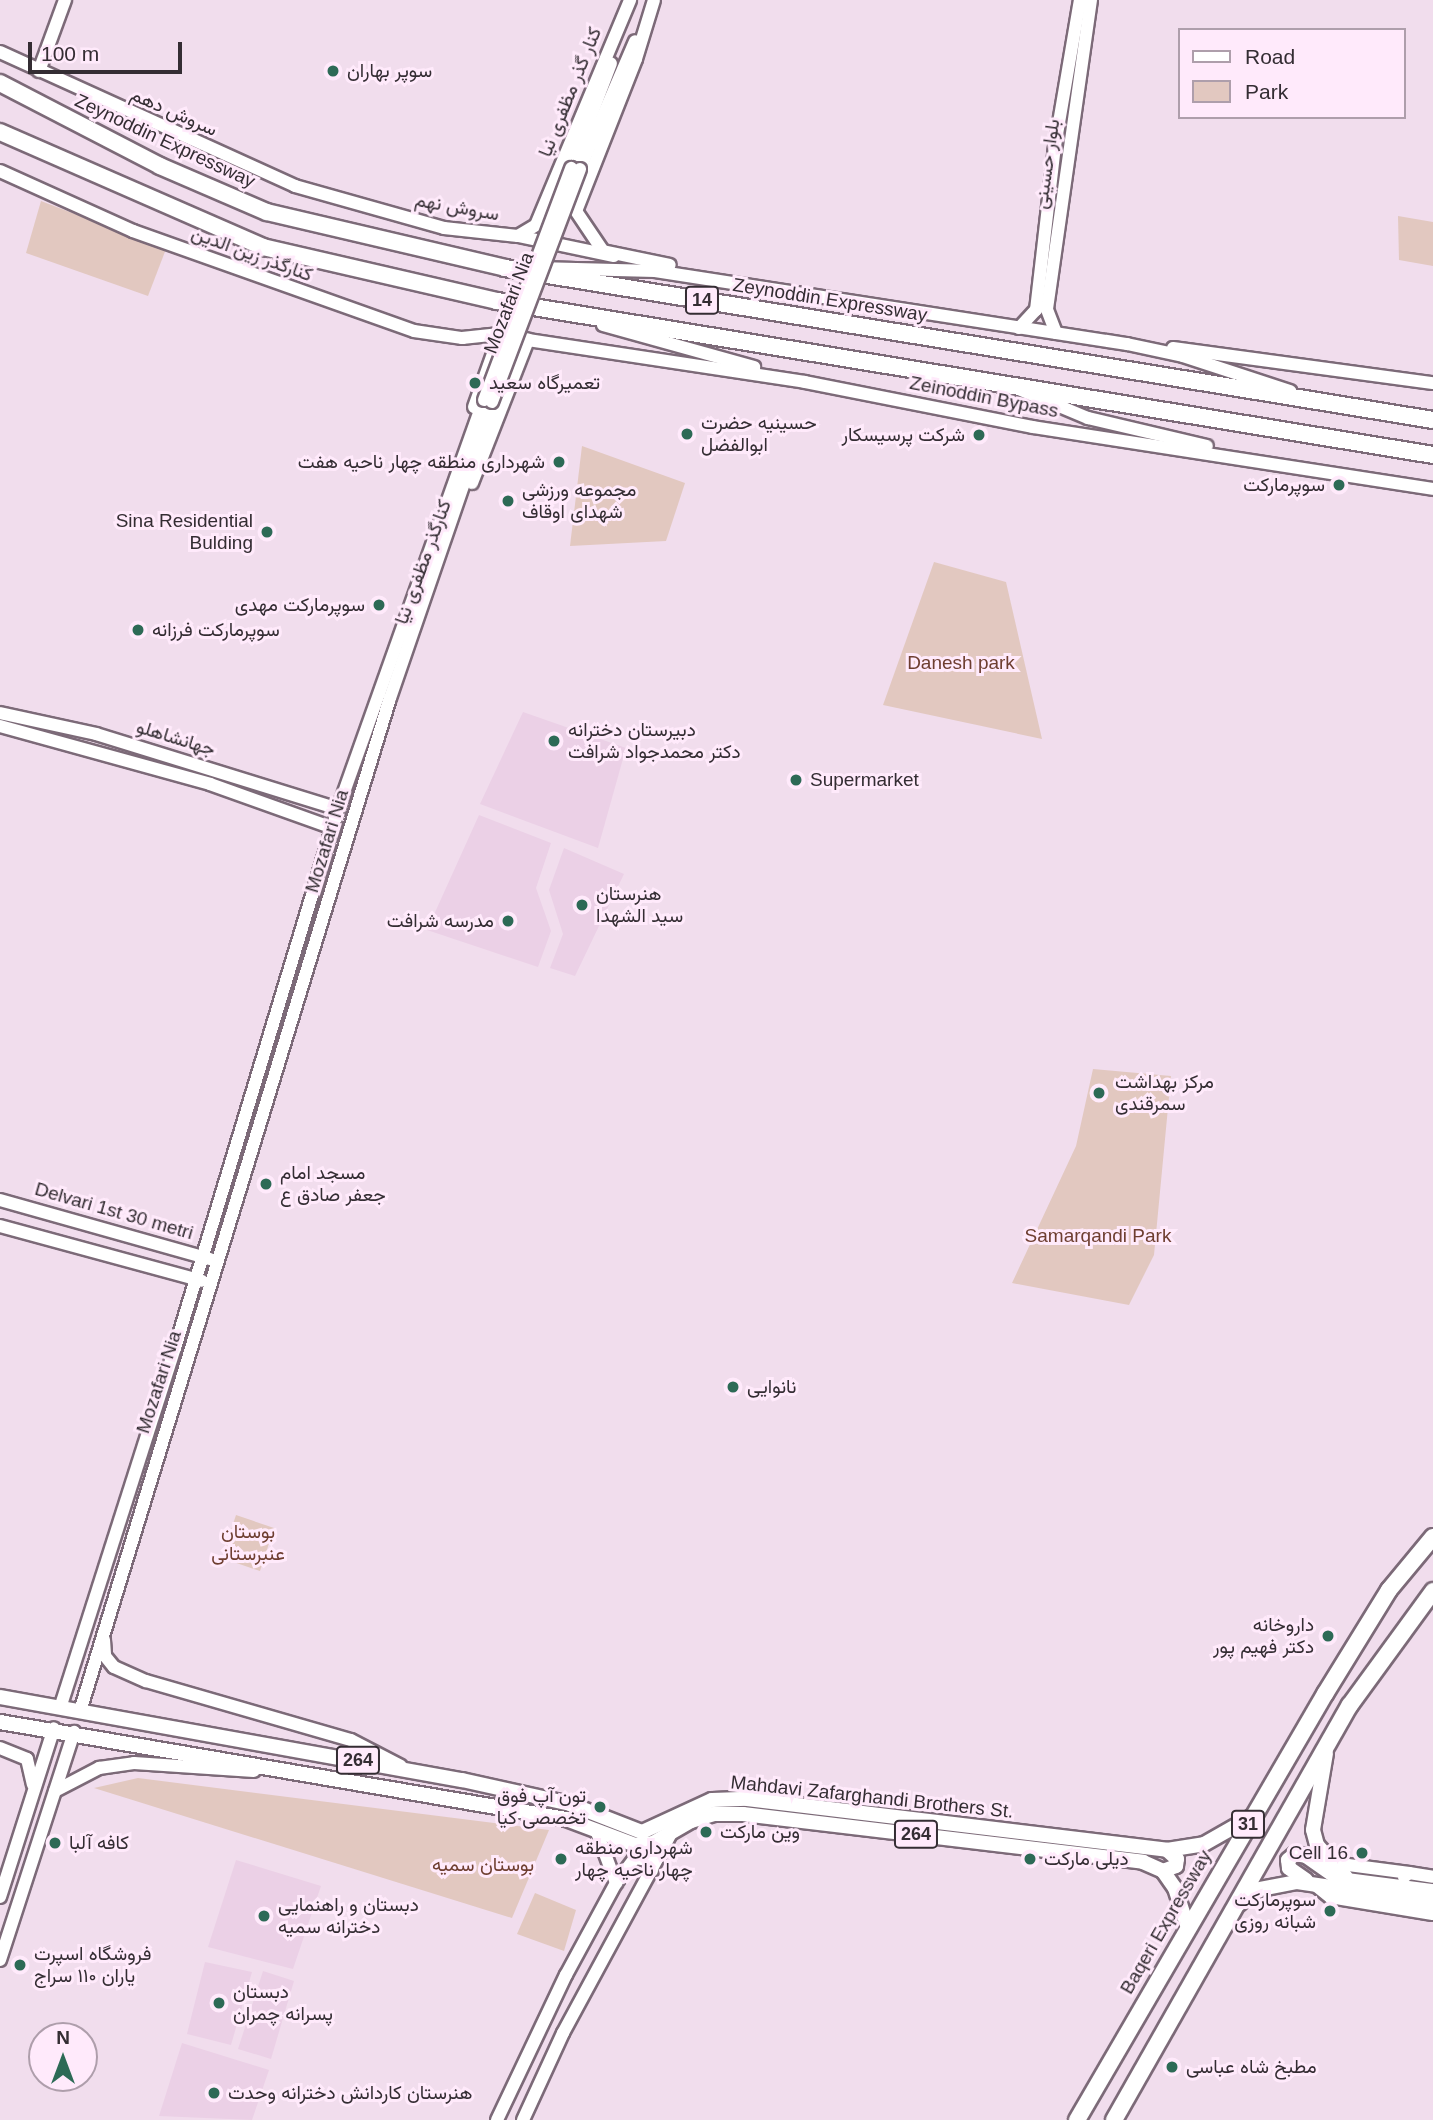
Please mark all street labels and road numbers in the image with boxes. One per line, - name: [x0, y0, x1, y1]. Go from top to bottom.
- street label: کنار گذر مظفری نیا: [534, 24, 606, 160]
- street label: سروش دهم: [127, 83, 221, 141]
- street label: Zeynoddin Expressway: [71, 89, 259, 193]
- street label: بلوار حسینی: [1029, 118, 1065, 210]
- street label: سروش نهم: [413, 188, 501, 226]
- street label: کنارگذر زین الدین: [188, 222, 316, 286]
- street label: Mozafari Nia: [479, 249, 539, 357]
- street label: Zeynoddin Expressway: [731, 273, 929, 327]
- road number: 14: [684, 286, 720, 314]
- street label: Zeinoddin Bypass: [908, 371, 1060, 423]
- street label: کنارگذر مظفری نیا: [390, 497, 456, 627]
- street label: جهانشاهلو: [134, 715, 218, 761]
- street label: Mozafari Nia: [301, 787, 353, 895]
- street label: Delvari 1st 30 metri: [32, 1177, 196, 1245]
- street label: Mozafari Nia: [132, 1328, 186, 1436]
- road number: 264: [335, 1745, 381, 1774]
- street label: Mahdavi Zafarghandi Brothers St.: [730, 1771, 1014, 1823]
- road number: 31: [1230, 1810, 1266, 1838]
- road number: 264: [893, 1820, 939, 1848]
- street label: Baqeri Expressway: [1115, 1846, 1217, 1998]

